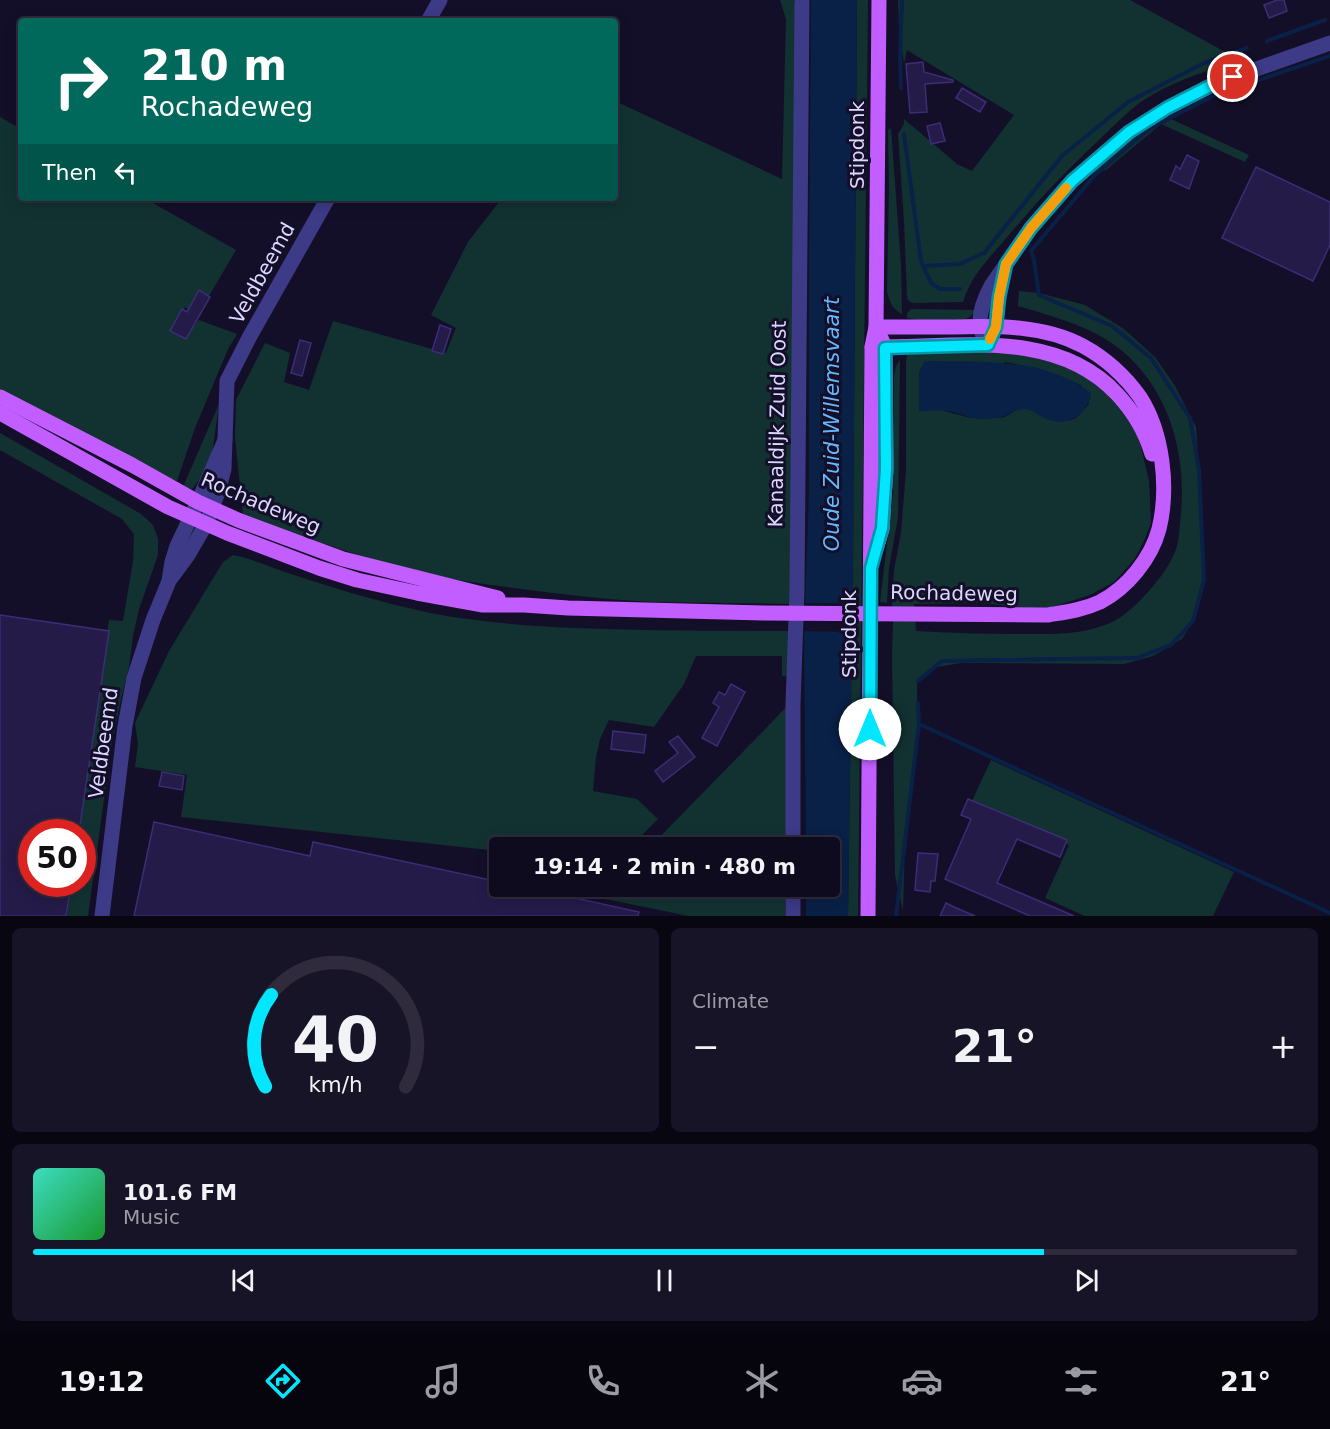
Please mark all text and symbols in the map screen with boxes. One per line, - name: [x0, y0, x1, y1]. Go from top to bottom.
- text: 210 m: [141, 41, 287, 90]
- icon: right: [42, 42, 120, 120]
- pin: [1207, 51, 1258, 102]
- icon: arrive: [1216, 60, 1249, 93]
- text: Rochadeweg: [141, 91, 313, 122]
- street label: Stipdonk: [845, 101, 869, 189]
- icon: left: [109, 156, 142, 189]
- text: Then: [42, 160, 97, 185]
- street label: Veldbeemd: [224, 218, 300, 328]
- water label: Oude Zuid-Willemsvaart: [820, 296, 844, 551]
- street label: Kanaaldijk Zuid Oost: [763, 320, 791, 528]
- street label: Rochadeweg: [198, 467, 324, 539]
- street label: Rochadeweg: [890, 580, 1018, 606]
- street label: Stipdonk: [837, 590, 861, 678]
- street label: Veldbeemd: [83, 686, 123, 800]
- position arrow: [838, 697, 902, 761]
- speed limit sign: 50: [18, 819, 96, 897]
- text: 19:14 · 2 min · 480 m: [533, 854, 796, 879]
- text: Climate: [692, 989, 769, 1013]
- text: 40: [292, 1003, 379, 1076]
- text: 21°: [952, 1020, 1037, 1073]
- text: −: [692, 1027, 720, 1066]
- text: +: [1269, 1027, 1297, 1066]
- text: km/h: [308, 1072, 363, 1097]
- text: 101.6 FM: [123, 1180, 237, 1205]
- text: Music: [123, 1205, 180, 1229]
- icon: previous: [227, 1264, 260, 1297]
- icon: pause: [648, 1264, 681, 1297]
- icon: next: [1070, 1264, 1103, 1297]
- icon: directions: [262, 1360, 304, 1402]
- icon: music: [422, 1360, 464, 1402]
- icon: phone: [582, 1360, 624, 1402]
- icon: climate: [741, 1360, 783, 1402]
- icon: car: [901, 1360, 943, 1402]
- icon: filters: [1060, 1360, 1102, 1402]
- text: 19:12: [59, 1366, 145, 1397]
- text: 21°: [1220, 1366, 1271, 1397]

